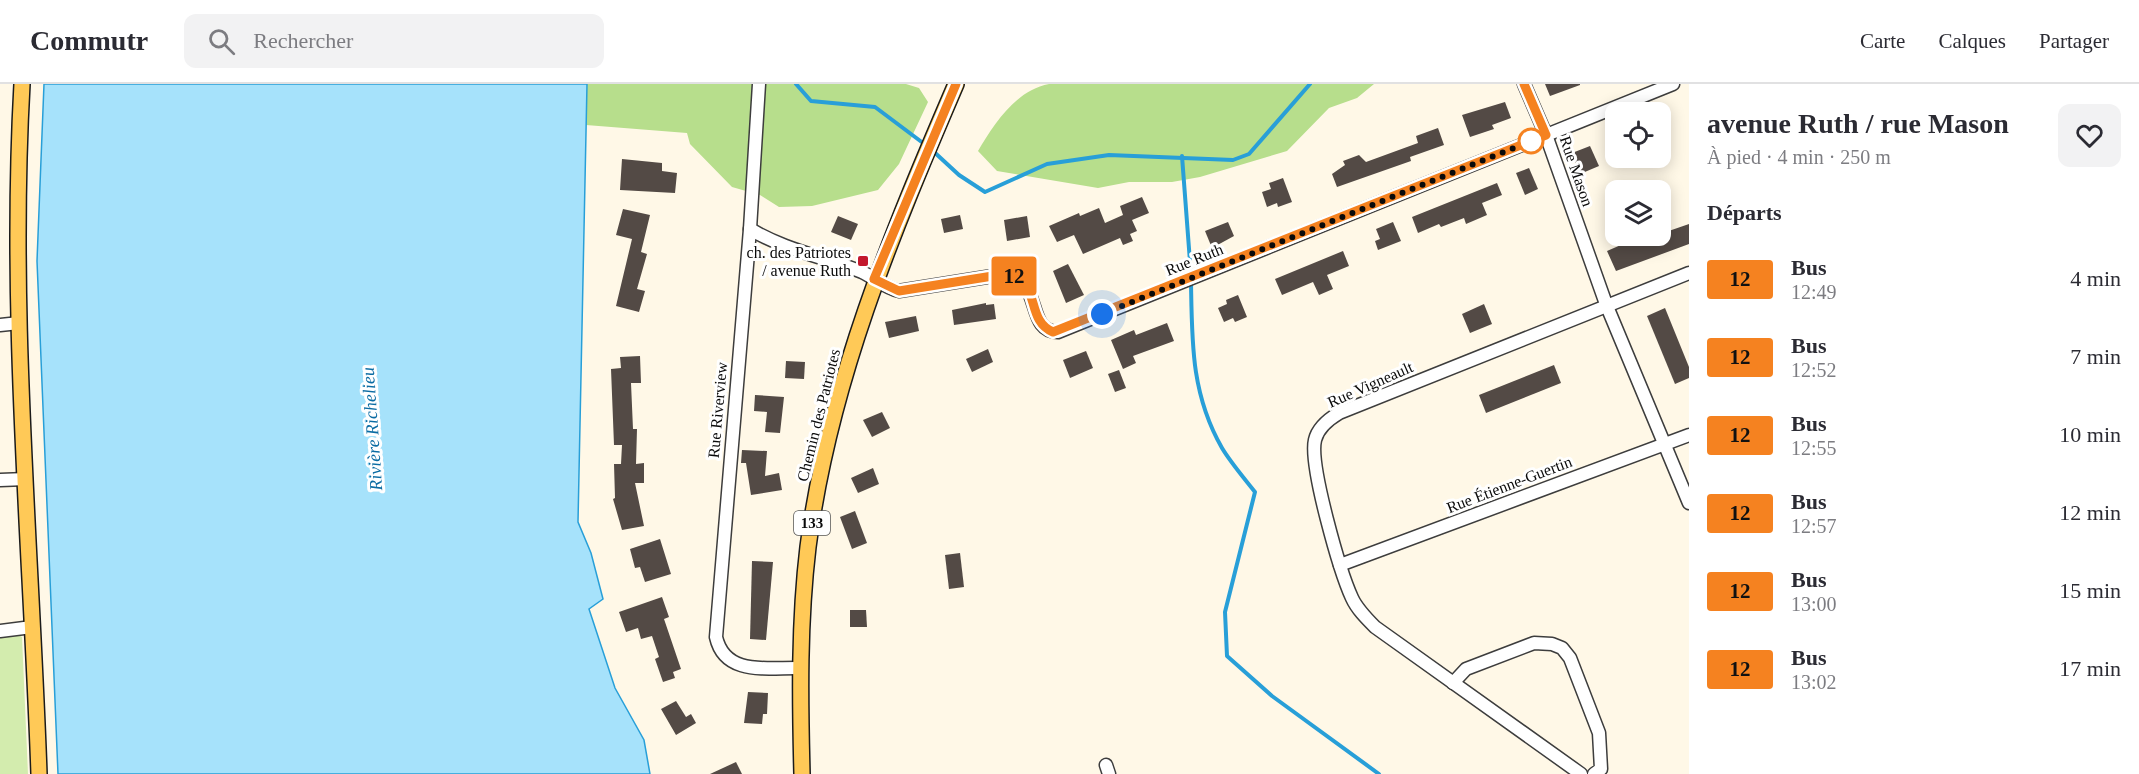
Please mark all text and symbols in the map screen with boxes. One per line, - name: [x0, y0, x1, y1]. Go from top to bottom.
- search box: [184, 14, 604, 68]
- text: Commutr: [30, 25, 148, 56]
- icon: search: [205, 25, 238, 58]
- text: Rechercher: [253, 28, 353, 53]
- text: Carte: [1860, 29, 1905, 53]
- text: Calques: [1938, 29, 2006, 53]
- text: Partager: [2039, 29, 2109, 53]
- map controls: [1605, 102, 1671, 246]
- button: locate: [1605, 102, 1671, 168]
- button: heart: [2058, 104, 2121, 167]
- text: avenue Ruth / rue Mason: [1707, 108, 2009, 139]
- unlabelled marker: [1518, 128, 1544, 154]
- street label: Rue Mason: [1557, 134, 1597, 209]
- text: À pied · 4 min · 250 m: [1707, 146, 1891, 168]
- button: layers: [1605, 180, 1671, 246]
- text: Départs: [1707, 200, 1782, 225]
- street label: Rue Ruth: [1163, 240, 1226, 279]
- place label: ch. des Patriotes / avenue Ruth: [747, 244, 851, 279]
- marker: ch. des Patriotes / avenue Ruth: [856, 254, 870, 268]
- text: Bus: [1791, 255, 1826, 280]
- line badge: 12: [987, 256, 1041, 296]
- text: 12: [1004, 264, 1025, 288]
- text: 4 min: [2070, 266, 2121, 291]
- text: 12: [1730, 267, 1751, 291]
- text: 12:49: [1791, 281, 1837, 303]
- your location: [1087, 299, 1117, 329]
- text: Bus: [1791, 333, 1826, 358]
- text: 7 min: [2070, 344, 2121, 369]
- text: 12: [1730, 345, 1751, 369]
- street label: Chemin des Patriotes: [794, 347, 843, 483]
- street label: Rue Vigneault: [1325, 358, 1416, 412]
- text: 12:52: [1791, 359, 1837, 381]
- street label: Rue Riverview: [705, 361, 730, 459]
- water label: Rivière Richelieu: [358, 367, 386, 492]
- text: Bus: [1791, 411, 1826, 436]
- text: 10 min: [2059, 422, 2121, 447]
- text: 12: [1730, 423, 1751, 447]
- text: 12:55: [1791, 437, 1837, 459]
- street label: Rue Étienne-Guertin: [1444, 452, 1574, 516]
- text: Bus: [1791, 489, 1826, 514]
- text: 12 min: [2059, 500, 2121, 525]
- text: 12: [1730, 501, 1751, 525]
- road number: 133: [794, 511, 830, 535]
- text: 12:57: [1791, 515, 1837, 537]
- text: Bus: [1791, 567, 1826, 592]
- text: 15 min: [2059, 578, 2121, 603]
- text: 12: [1730, 579, 1751, 603]
- text: 13:00: [1791, 593, 1837, 615]
- text: Bus: [1791, 645, 1826, 670]
- text: 17 min: [2059, 656, 2121, 681]
- text: 12: [1730, 657, 1751, 681]
- text: 13:02: [1791, 671, 1837, 693]

